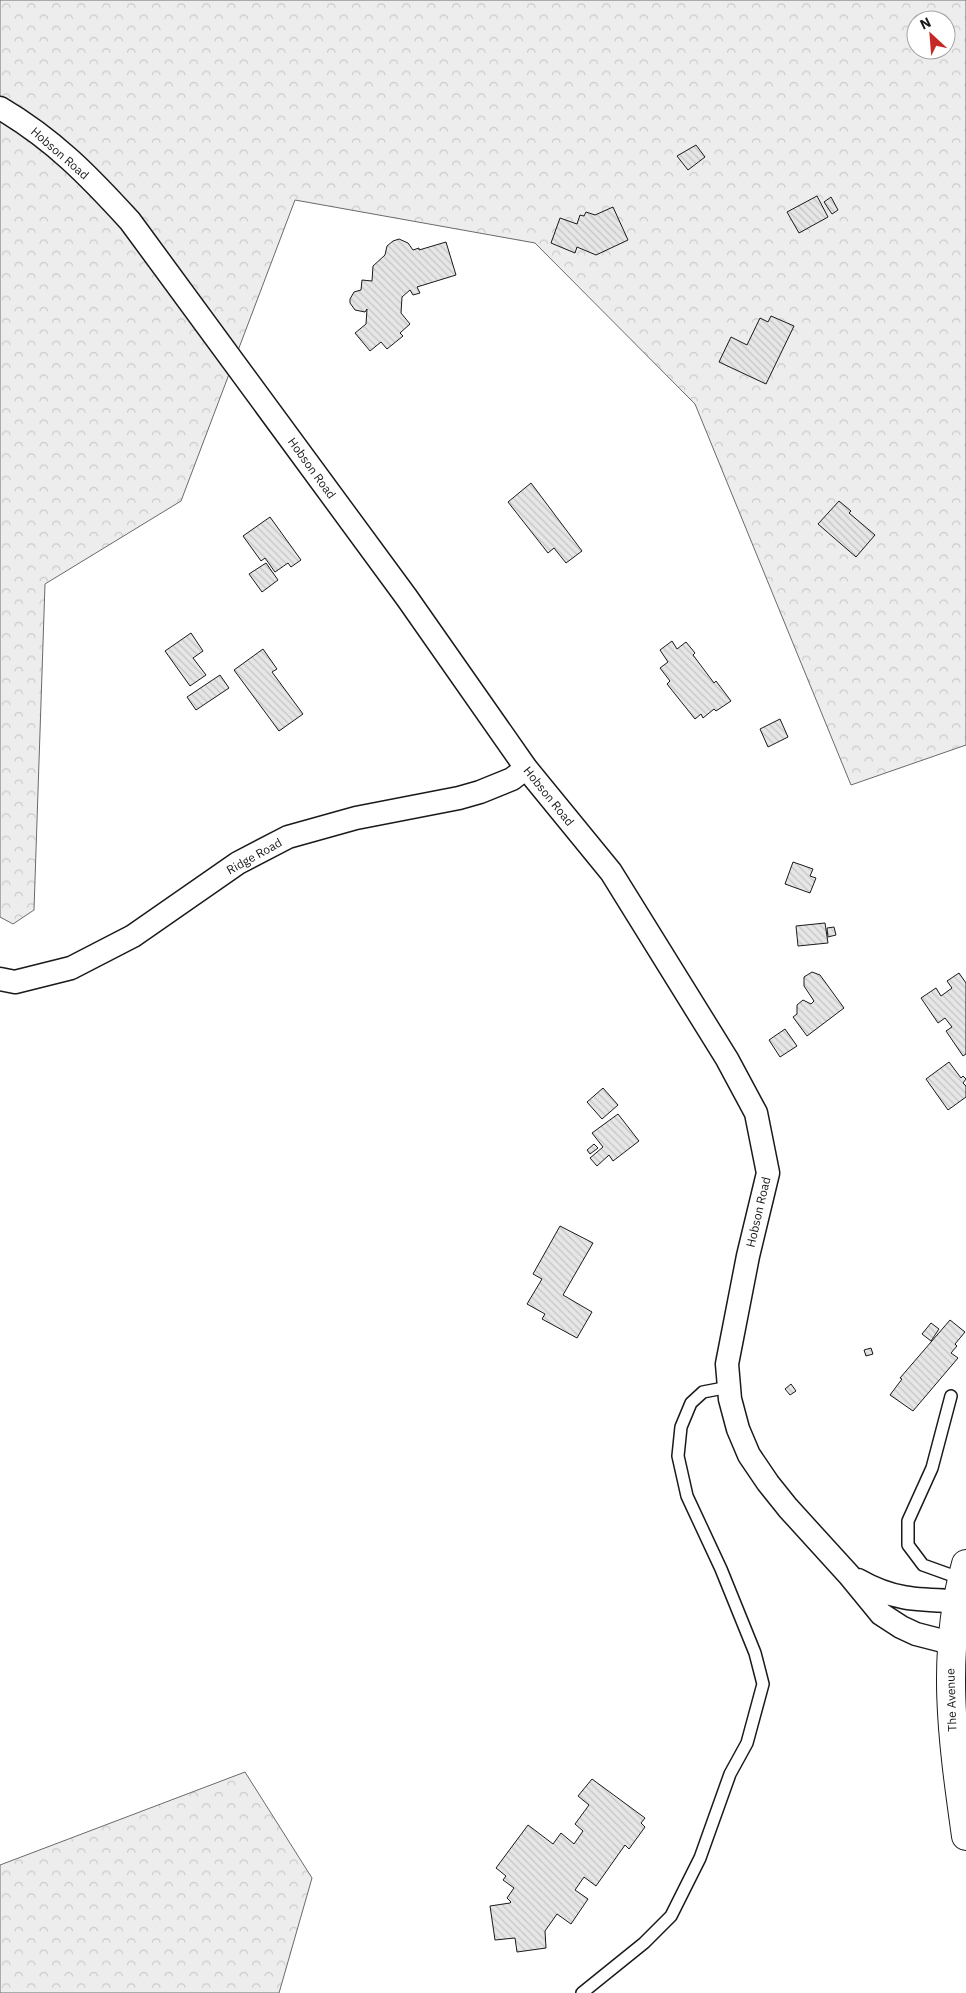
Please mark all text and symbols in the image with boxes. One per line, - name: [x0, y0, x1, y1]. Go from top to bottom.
- north arrow: [906, 10, 956, 60]
- text: N: [917, 13, 934, 34]
- street label: Hobson Road: [28, 124, 92, 182]
- street label: Hobson Road: [285, 434, 339, 502]
- street label: Hobson Road: [521, 763, 577, 829]
- street label: Ridge Road: [224, 835, 284, 877]
- street label: Hobson Road: [743, 1175, 773, 1249]
- street label: The Avenue: [942, 1668, 960, 1732]

